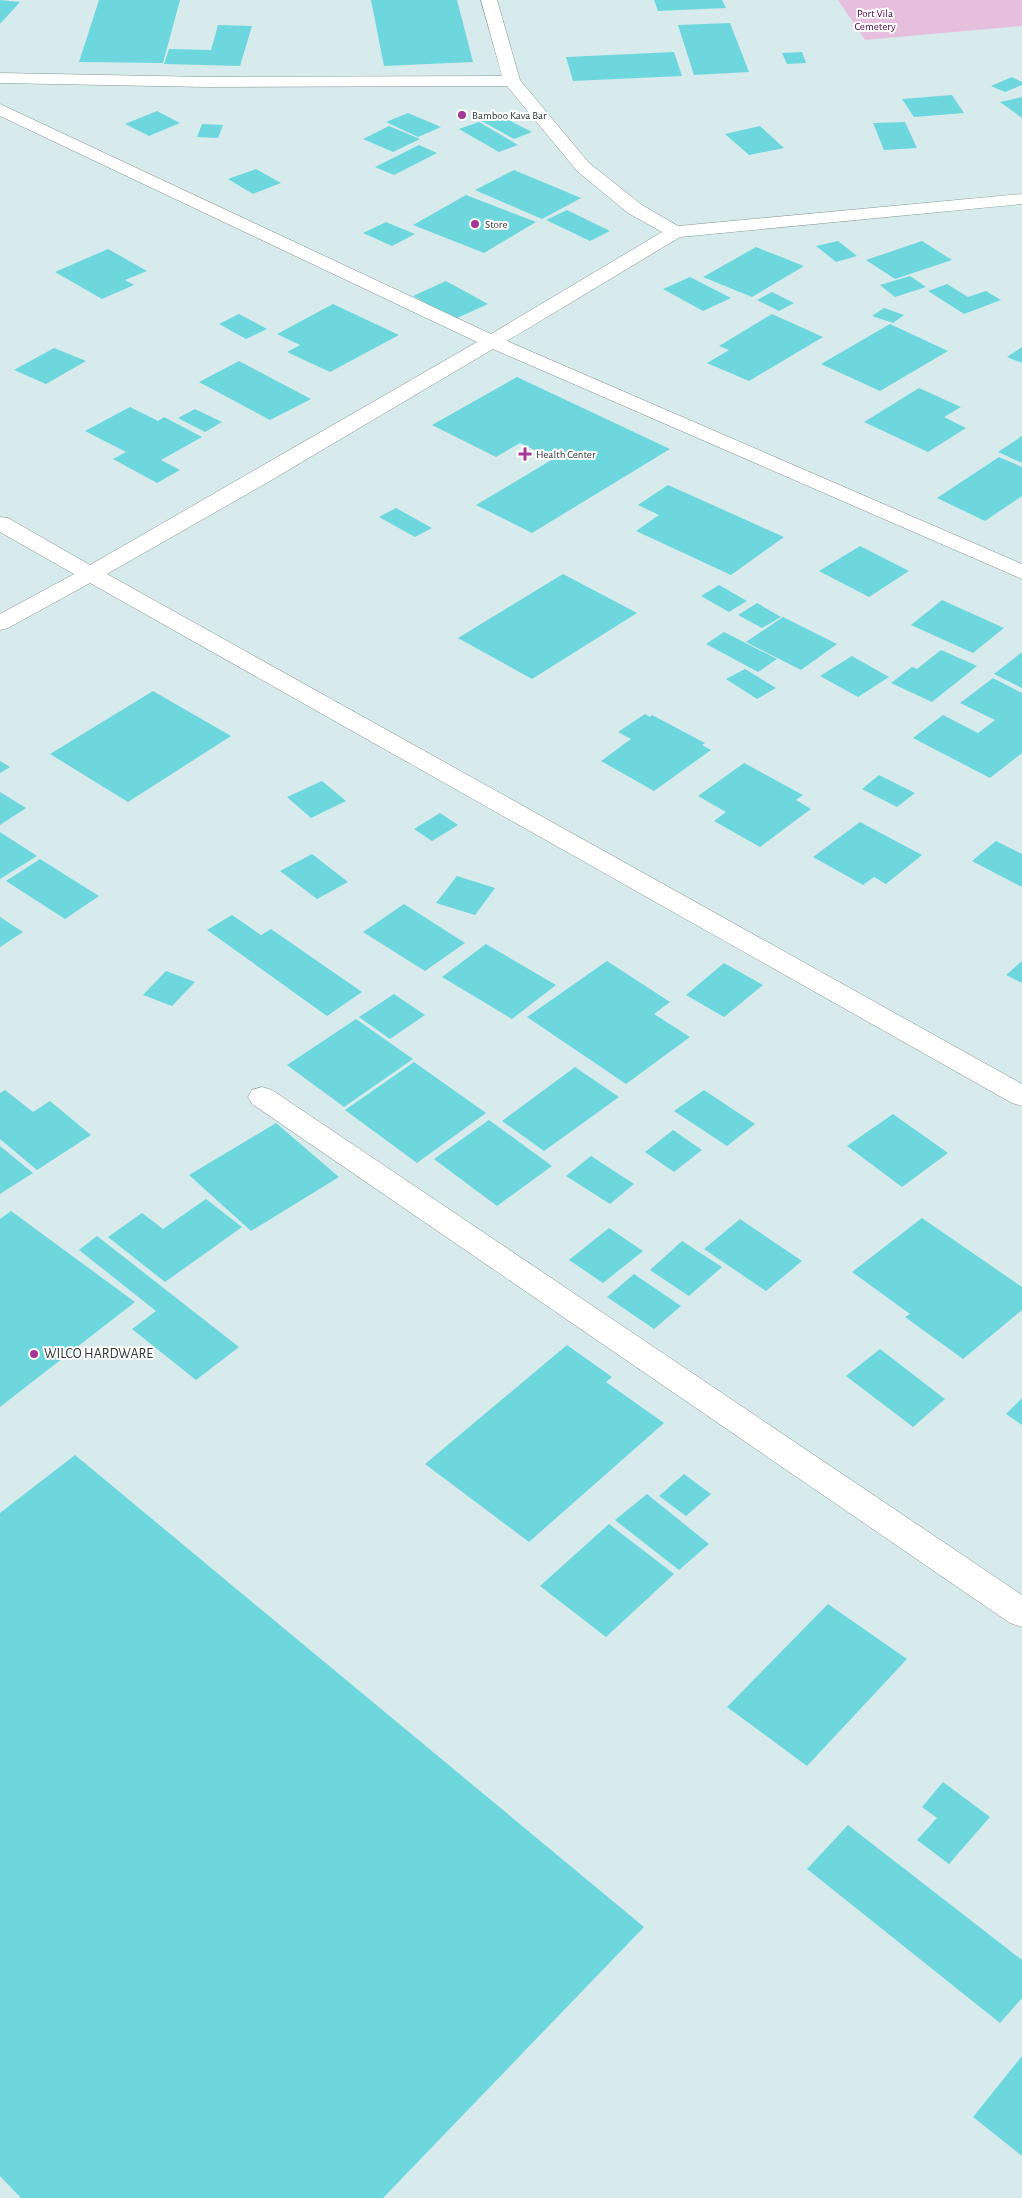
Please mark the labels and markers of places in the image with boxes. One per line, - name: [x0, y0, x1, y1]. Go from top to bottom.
- marker: Bamboo Kava Bar: [456, 109, 468, 121]
- place label: Bamboo Kava Bar: [472, 110, 547, 121]
- marker: Store: [469, 218, 481, 230]
- place label: Store: [485, 219, 507, 230]
- marker: Health Center: [518, 447, 532, 461]
- place label: Health Center: [536, 449, 596, 460]
- place label: WILCO HARDWARE: [44, 1347, 153, 1361]
- marker: WILCO HARDWARE: [28, 1348, 40, 1360]

